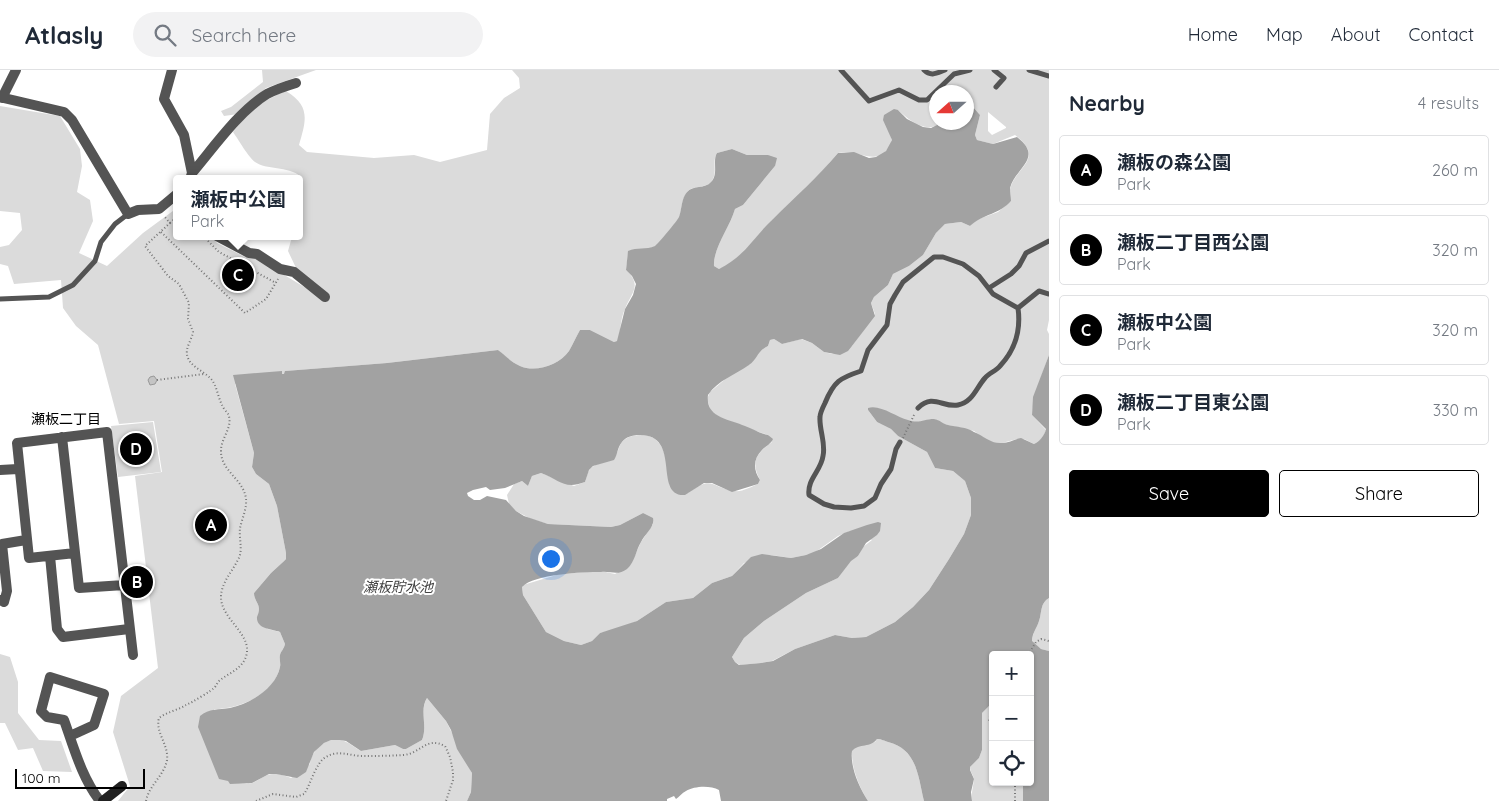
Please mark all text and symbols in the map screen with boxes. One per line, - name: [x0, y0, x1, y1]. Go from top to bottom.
- search box: [133, 12, 483, 57]
- text: Atlasly: [25, 20, 103, 50]
- icon: search: [151, 21, 179, 49]
- text: Search here: [191, 23, 296, 47]
- text: Home: [1188, 23, 1238, 46]
- text: Map: [1266, 23, 1303, 46]
- text: About: [1331, 23, 1381, 46]
- text: Contact: [1409, 23, 1474, 46]
- north arrow: [929, 85, 974, 130]
- text: Nearby: [1069, 90, 1145, 116]
- text: 4 results: [1418, 93, 1479, 113]
- text: 瀬板の森公園: [1117, 150, 1231, 174]
- text: A: [1081, 160, 1091, 180]
- text: 260 m: [1432, 160, 1478, 180]
- text: Park: [1117, 174, 1151, 194]
- popup: [173, 175, 303, 240]
- text: 瀬板中公園: [190, 187, 286, 211]
- text: Park: [190, 211, 224, 231]
- text: 瀬板二丁目西公園: [1117, 230, 1269, 254]
- text: B: [1081, 240, 1091, 260]
- text: 320 m: [1432, 240, 1478, 260]
- text: Park: [1117, 254, 1151, 274]
- pin: C: [222, 256, 254, 294]
- text: 瀬板中公園: [1117, 310, 1212, 334]
- text: C: [1081, 320, 1091, 340]
- text: 320 m: [1432, 320, 1478, 340]
- text: Park: [1117, 334, 1151, 354]
- text: 瀬板二丁目東公園: [1117, 390, 1269, 414]
- text: D: [1080, 400, 1092, 420]
- text: 330 m: [1433, 400, 1478, 420]
- district label: 瀬板二丁目: [31, 410, 101, 428]
- text: Park: [1117, 414, 1151, 434]
- pin: D: [120, 430, 152, 468]
- button: Save: [1069, 470, 1269, 517]
- button: Share: [1279, 470, 1479, 517]
- pin: A: [195, 506, 227, 544]
- your location: [538, 546, 564, 572]
- pin: B: [121, 563, 153, 601]
- water label: 瀬板貯水池: [363, 578, 435, 596]
- map controls: [989, 651, 1034, 786]
- button: +: [989, 651, 1034, 696]
- button: −: [989, 696, 1034, 741]
- button: locate: [989, 741, 1034, 786]
- scale bar: [15, 766, 145, 789]
- text: 100 m: [22, 769, 60, 787]

